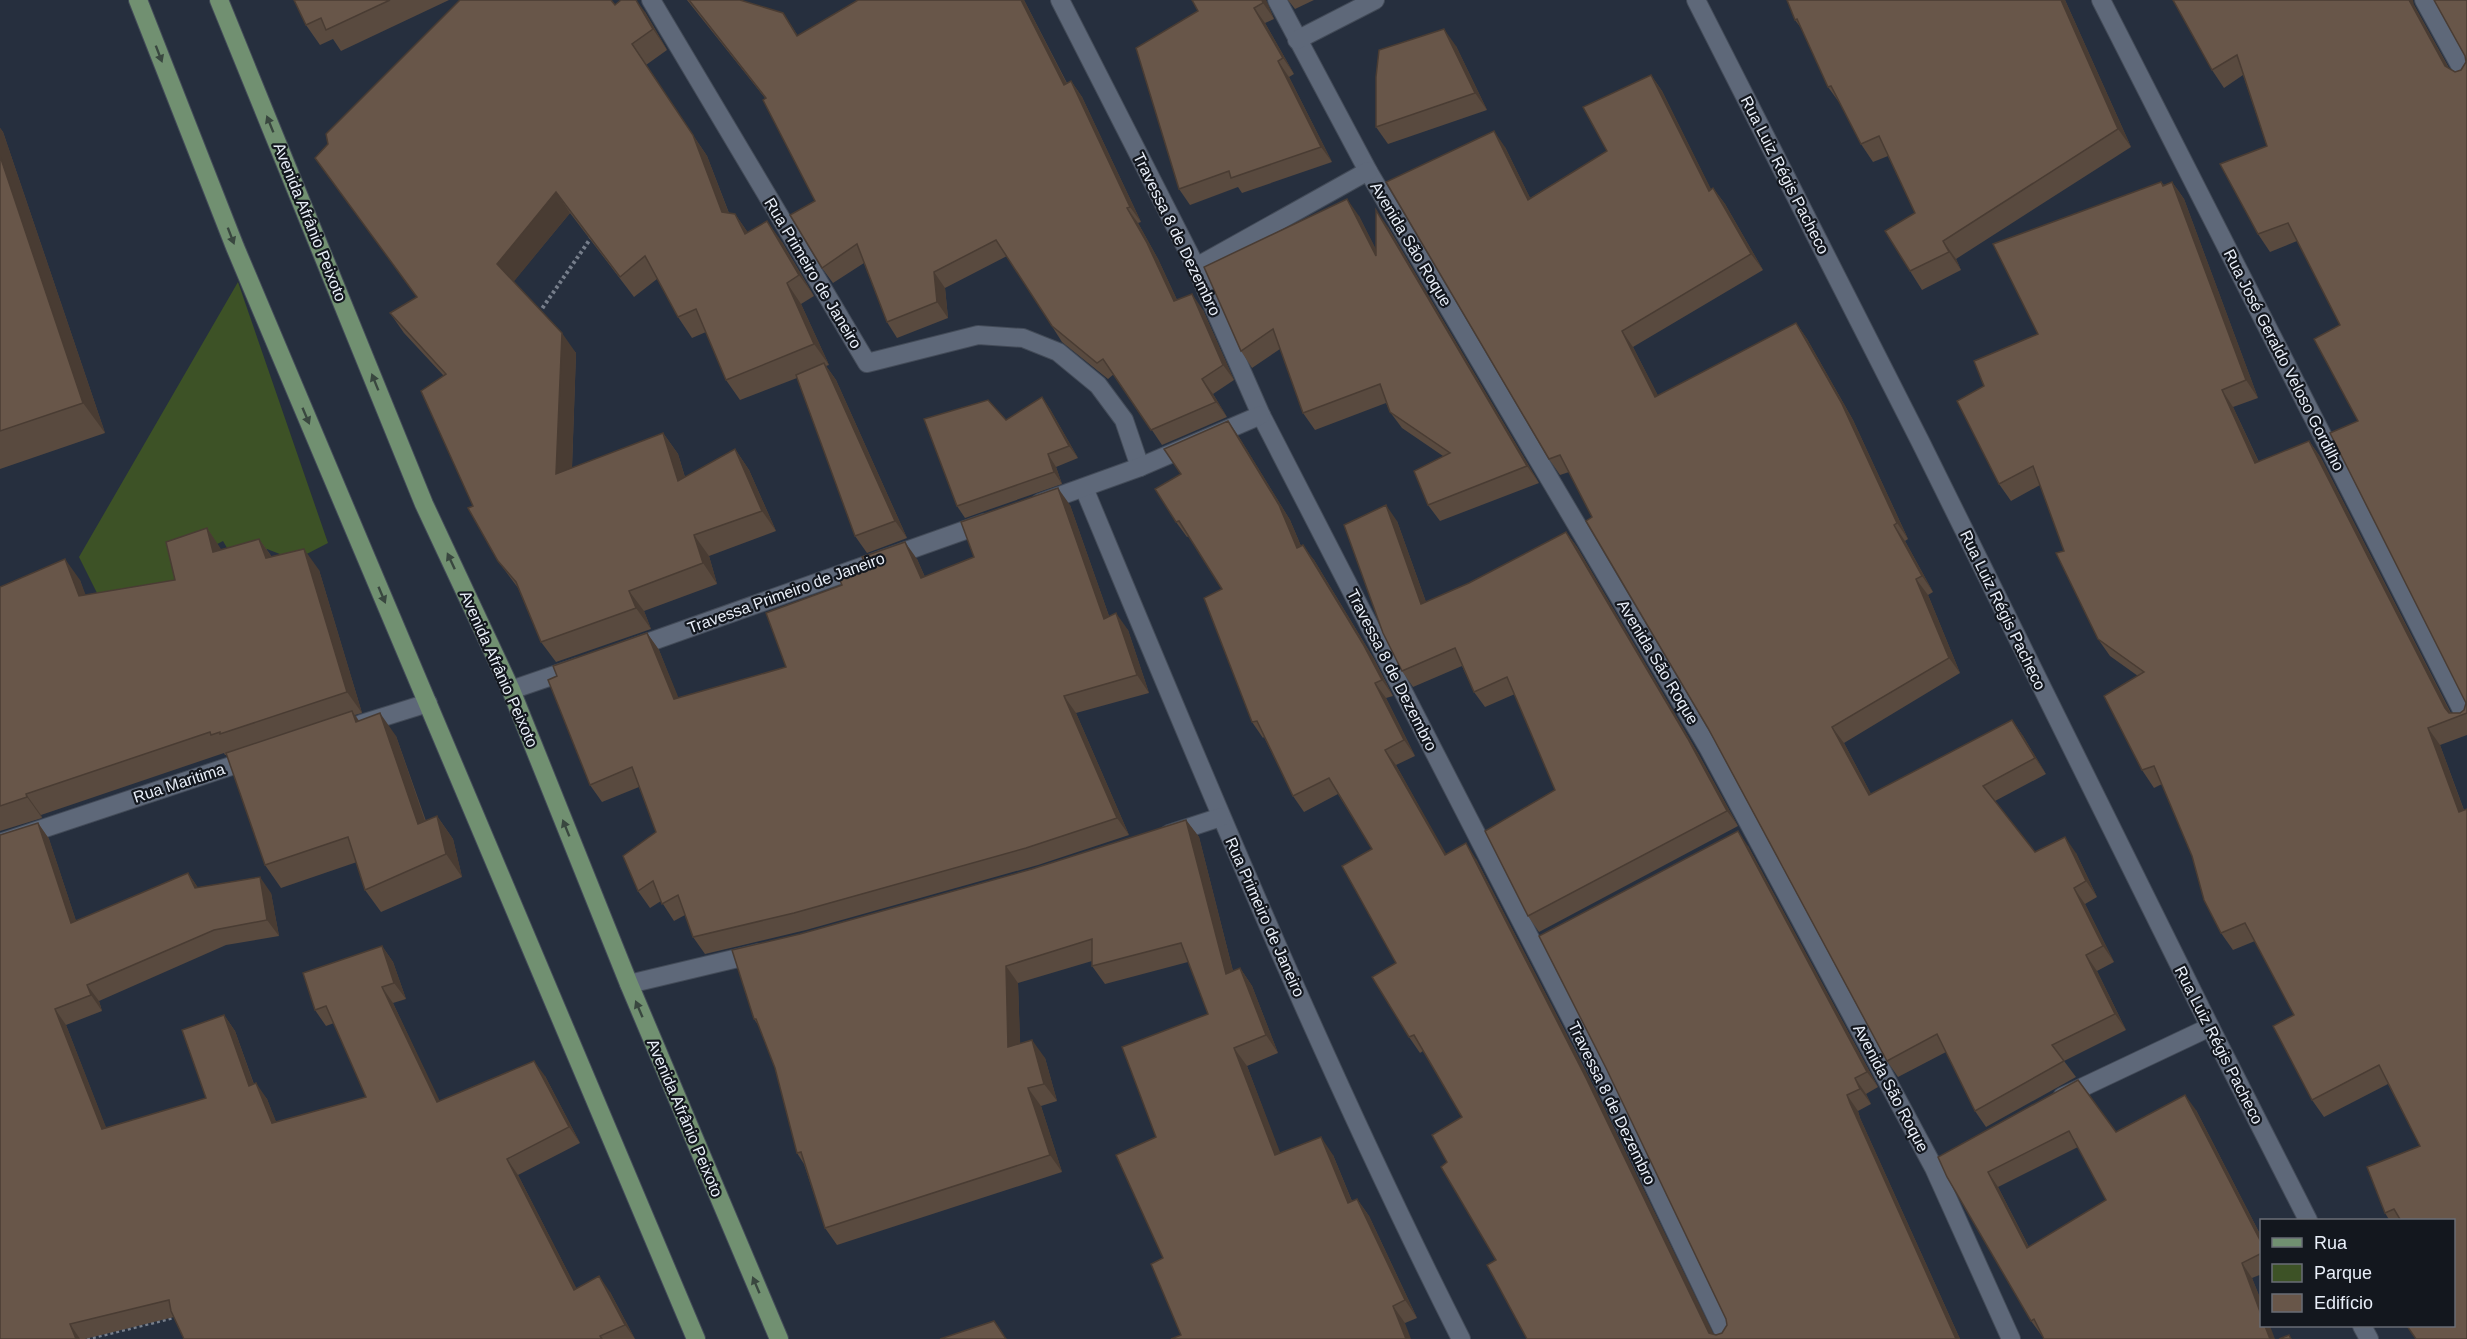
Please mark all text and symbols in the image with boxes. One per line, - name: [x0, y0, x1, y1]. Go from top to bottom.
- one-way arrow: [154, 46, 164, 64]
- street label: Rua Luiz Régis Pacheco: [1738, 93, 1832, 257]
- one-way arrow: [265, 114, 275, 132]
- street label: Avenida Afrânio Peixoto: [270, 140, 350, 304]
- street label: Travessa 8 de Dezembro: [1130, 150, 1224, 318]
- street label: Avenida São Roque: [1367, 179, 1455, 309]
- street label: Rua Primeiro de Janeiro: [761, 195, 865, 351]
- one-way arrow: [227, 227, 236, 245]
- street label: Rua José Geraldo Veloso Gordilho: [2221, 246, 2348, 474]
- one-way arrow: [370, 373, 379, 391]
- one-way arrow: [301, 407, 311, 425]
- street label: Rua Luiz Régis Pacheco: [1957, 528, 2049, 693]
- street label: Travessa Primeiro de Janeiro: [685, 549, 887, 637]
- one-way arrow: [447, 553, 456, 570]
- street label: Travessa 8 de Dezembro: [1344, 586, 1440, 754]
- one-way arrow: [377, 587, 387, 605]
- street label: Avenida Afrânio Peixoto: [457, 588, 541, 750]
- street label: Avenida São Roque: [1614, 597, 1702, 727]
- street label: Rua Maritima: [131, 760, 227, 806]
- one-way arrow: [561, 819, 570, 837]
- street label: Rua Primeiro de Janeiro: [1222, 835, 1308, 999]
- street label: Rua Luiz Régis Pacheco: [2172, 963, 2266, 1127]
- one-way arrow: [634, 1000, 643, 1018]
- street label: Travessa 8 de Dezembro: [1565, 1019, 1659, 1187]
- street label: Avenida São Roque: [1850, 1021, 1932, 1155]
- street label: Avenida Afrânio Peixoto: [644, 1037, 726, 1199]
- legend: [2260, 1219, 2455, 1327]
- text: Rua: [2314, 1233, 2348, 1253]
- text: Parque: [2314, 1263, 2372, 1283]
- one-way arrow: [751, 1276, 760, 1294]
- text: Edifício: [2314, 1293, 2373, 1313]

